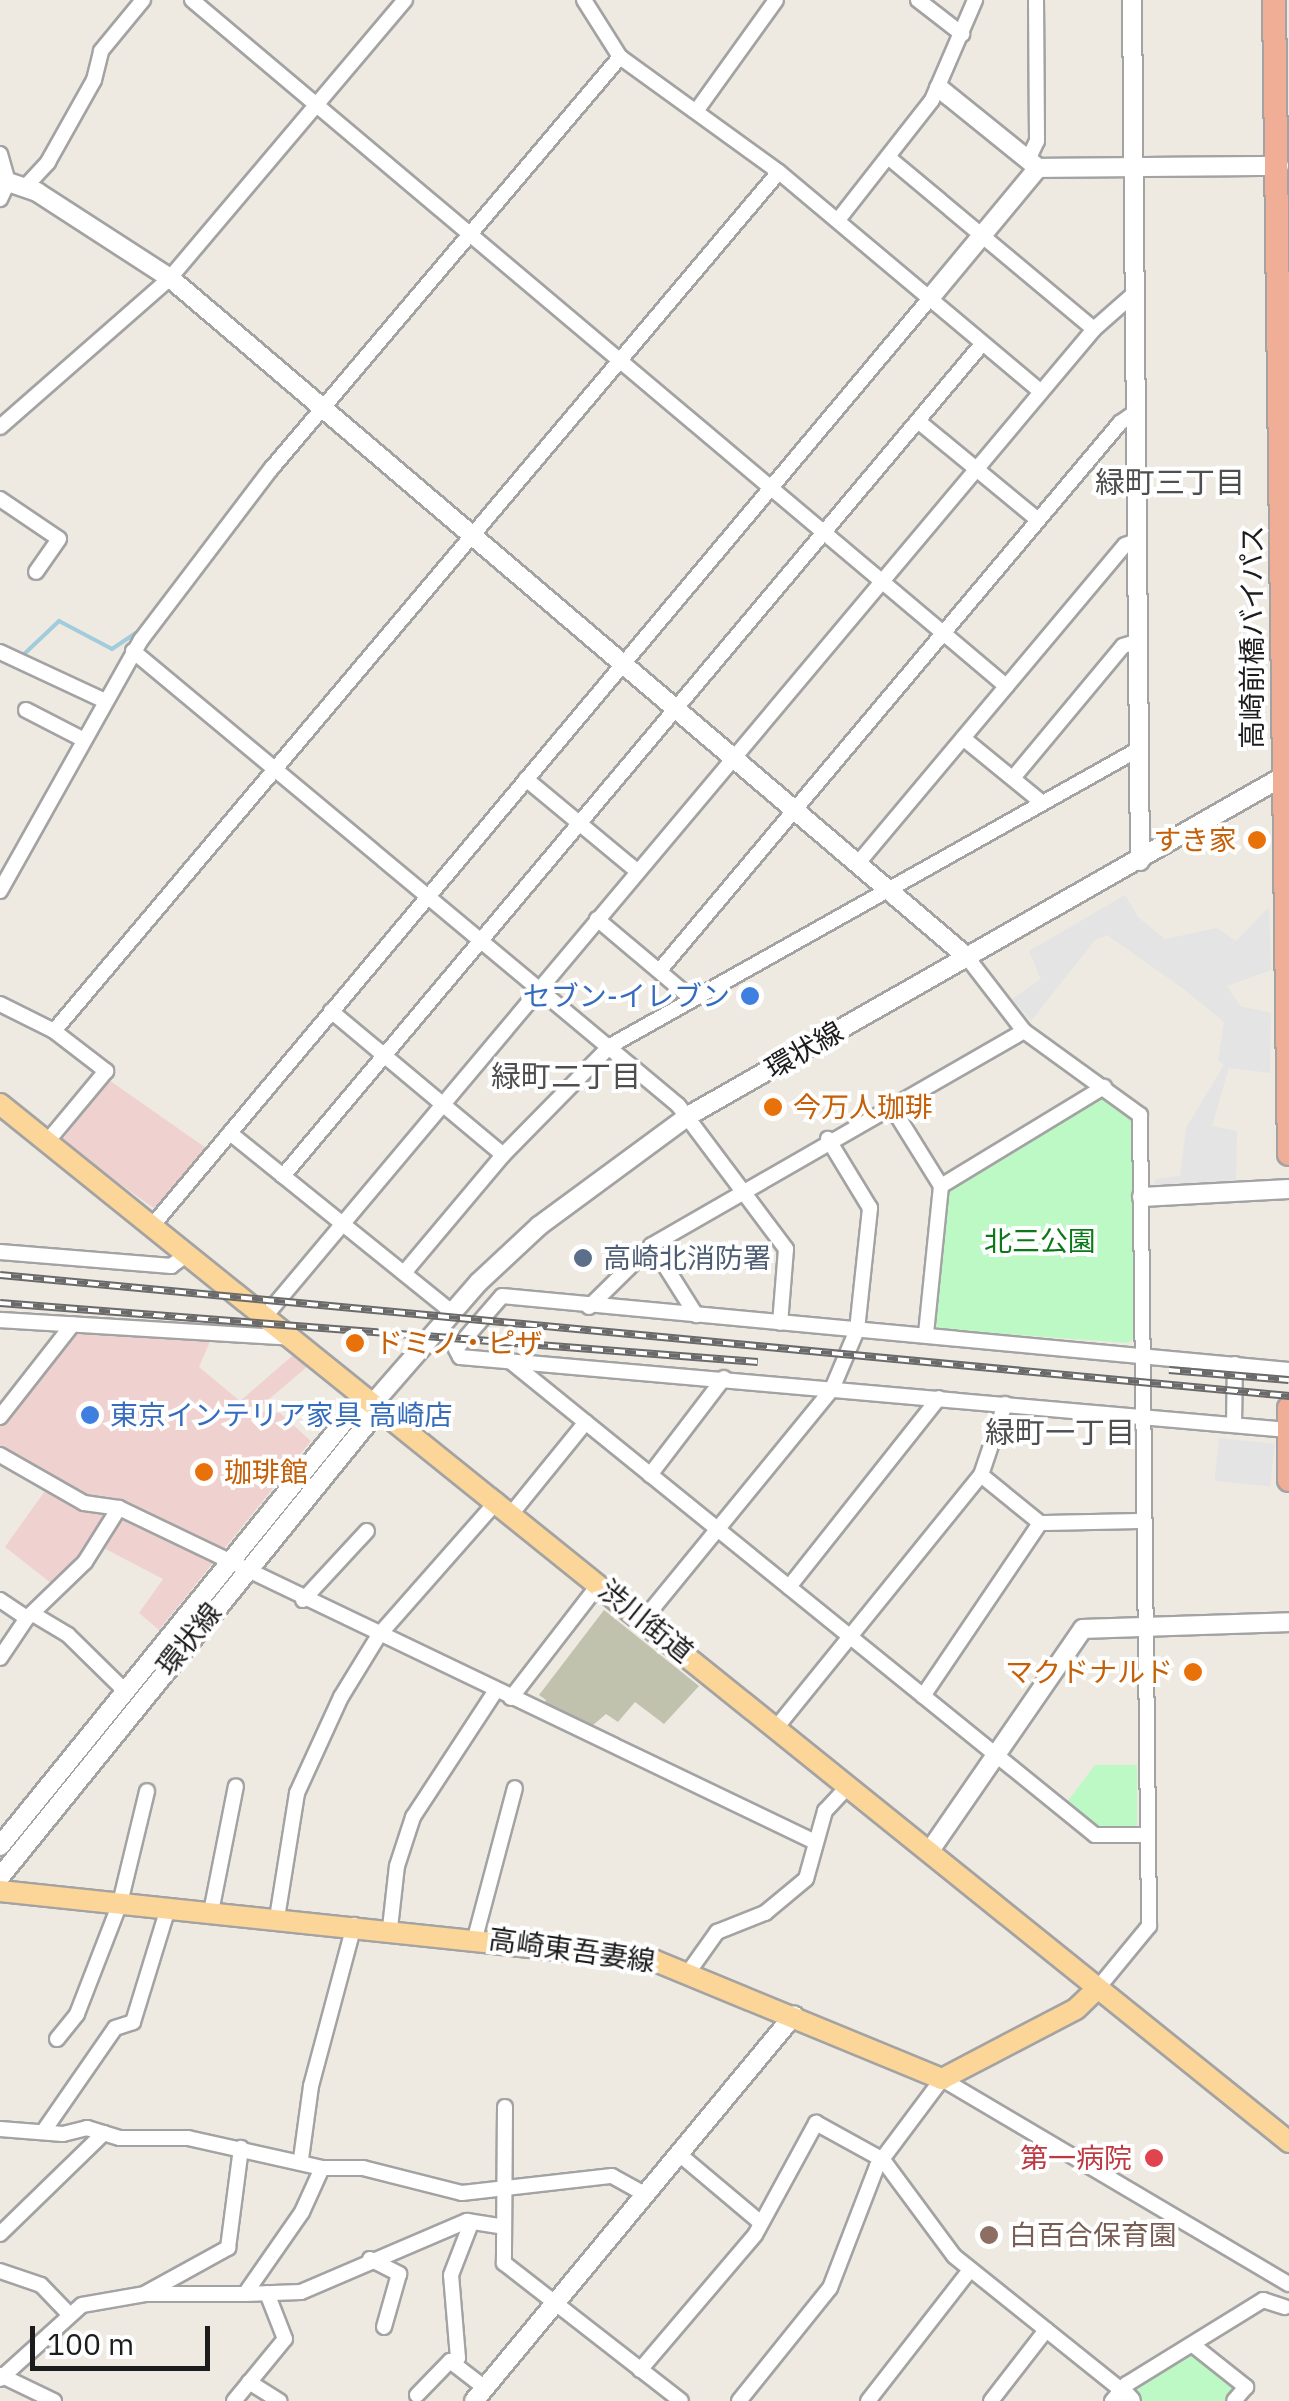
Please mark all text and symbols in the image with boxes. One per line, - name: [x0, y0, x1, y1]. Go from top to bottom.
- district label: 緑町三丁目: [1095, 464, 1245, 500]
- street label: 高崎前橋バイパス: [1235, 525, 1269, 749]
- place label: すき家: [1153, 823, 1237, 857]
- marker: すき家: [1246, 829, 1268, 851]
- place label: セブン-イレブン: [523, 979, 730, 1013]
- marker: セブン-イレブン: [739, 985, 761, 1007]
- street label: 環状線: [759, 1014, 849, 1086]
- district label: 緑町二丁目: [491, 1058, 641, 1094]
- place label: 今万人珈琲: [793, 1090, 933, 1124]
- marker: 今万人珈琲: [762, 1096, 784, 1118]
- park label: 北三公園: [984, 1224, 1096, 1258]
- place label: 高崎北消防署: [603, 1241, 771, 1275]
- marker: 高崎北消防署: [572, 1247, 594, 1269]
- place label: ドミノ・ピザ: [375, 1326, 543, 1360]
- marker: ドミノ・ピザ: [344, 1332, 366, 1354]
- place label: 東京インテリア家具 高崎店: [110, 1398, 453, 1432]
- marker: 東京インテリア家具 高崎店: [79, 1404, 101, 1426]
- district label: 緑町一丁目: [985, 1414, 1135, 1450]
- place label: 珈琲館: [224, 1455, 308, 1489]
- marker: 珈琲館: [193, 1461, 215, 1483]
- street label: 渋川街道: [592, 1573, 700, 1669]
- street label: 環状線: [150, 1596, 228, 1682]
- place label: マクドナルド: [1005, 1655, 1173, 1689]
- marker: マクドナルド: [1182, 1661, 1204, 1683]
- street label: 高崎東吾妻線: [486, 1922, 658, 1978]
- place label: 第一病院: [1020, 2141, 1132, 2175]
- marker: 第一病院: [1141, 2145, 1167, 2171]
- place label: 白百合保育園: [1009, 2218, 1177, 2252]
- marker: 白百合保育園: [978, 2224, 1000, 2246]
- scale bar: [35, 2306, 215, 2368]
- text: 100 m: [47, 2324, 134, 2363]

